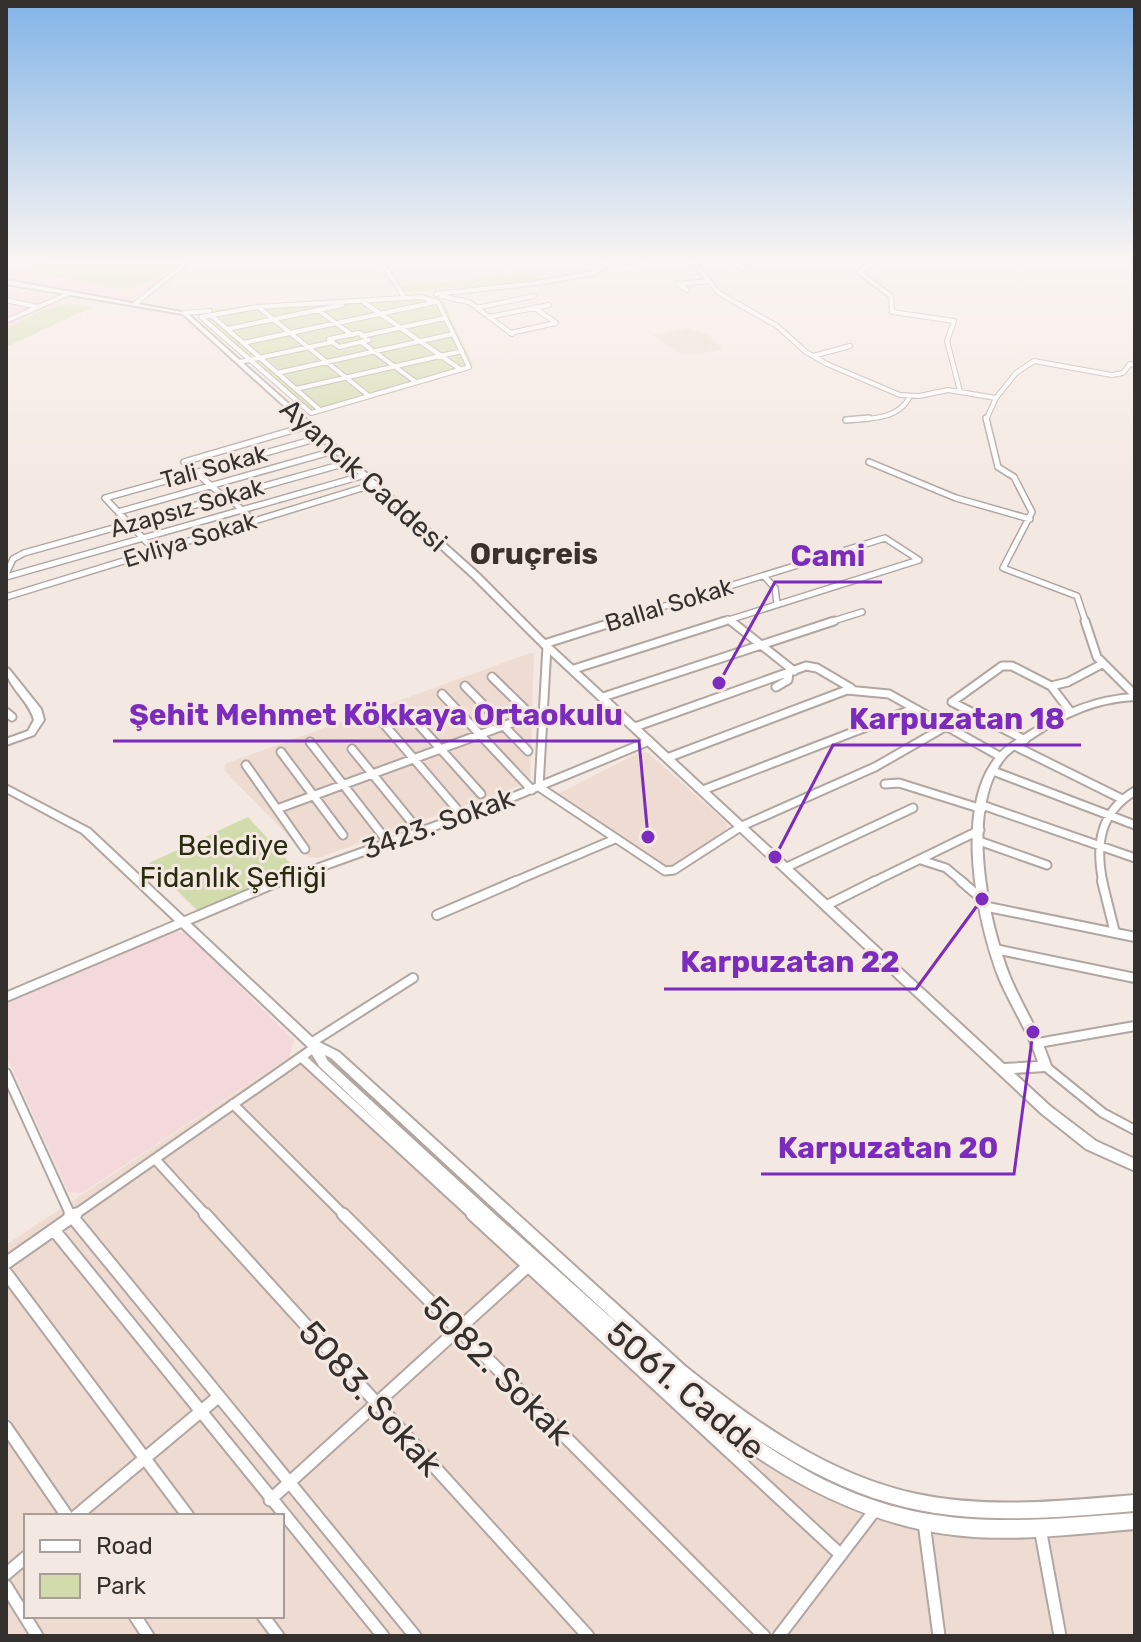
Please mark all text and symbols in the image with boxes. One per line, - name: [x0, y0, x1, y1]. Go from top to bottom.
- street label: Ayancık Caddesi: [274, 392, 454, 559]
- street label: Tali Sokak: [158, 439, 271, 495]
- street label: Azapsız Sokak: [107, 473, 268, 543]
- street label: Evliya Sokak: [120, 506, 260, 573]
- callout: Cami: [775, 528, 882, 582]
- district label: Oruçreis: [470, 536, 598, 572]
- text: Cami: [791, 538, 865, 574]
- street label: Ballal Sokak: [602, 572, 737, 638]
- callout: Şehit Mehmet Kökkaya Ortaokulu: [113, 687, 639, 741]
- callout: Karpuzatan 18: [833, 691, 1081, 745]
- text: Şehit Mehmet Kökkaya Ortaokulu: [129, 697, 623, 733]
- text: Karpuzatan 18: [849, 701, 1065, 737]
- street label: 3423. Sokak: [358, 781, 519, 866]
- park label: Belediye Fidanlık Şefliği: [140, 829, 326, 894]
- callout: Karpuzatan 22: [664, 935, 916, 989]
- text: Karpuzatan 22: [680, 944, 900, 980]
- callout: Karpuzatan 20: [761, 1120, 1014, 1174]
- text: Karpuzatan 20: [778, 1130, 998, 1166]
- street label: 5082. Sokak: [414, 1287, 581, 1454]
- street label: 5083. Sokak: [290, 1312, 451, 1485]
- street label: 5061. Cadde: [598, 1312, 773, 1468]
- legend: [24, 1514, 284, 1618]
- text: Road: [96, 1532, 153, 1560]
- text: Park: [96, 1572, 147, 1600]

